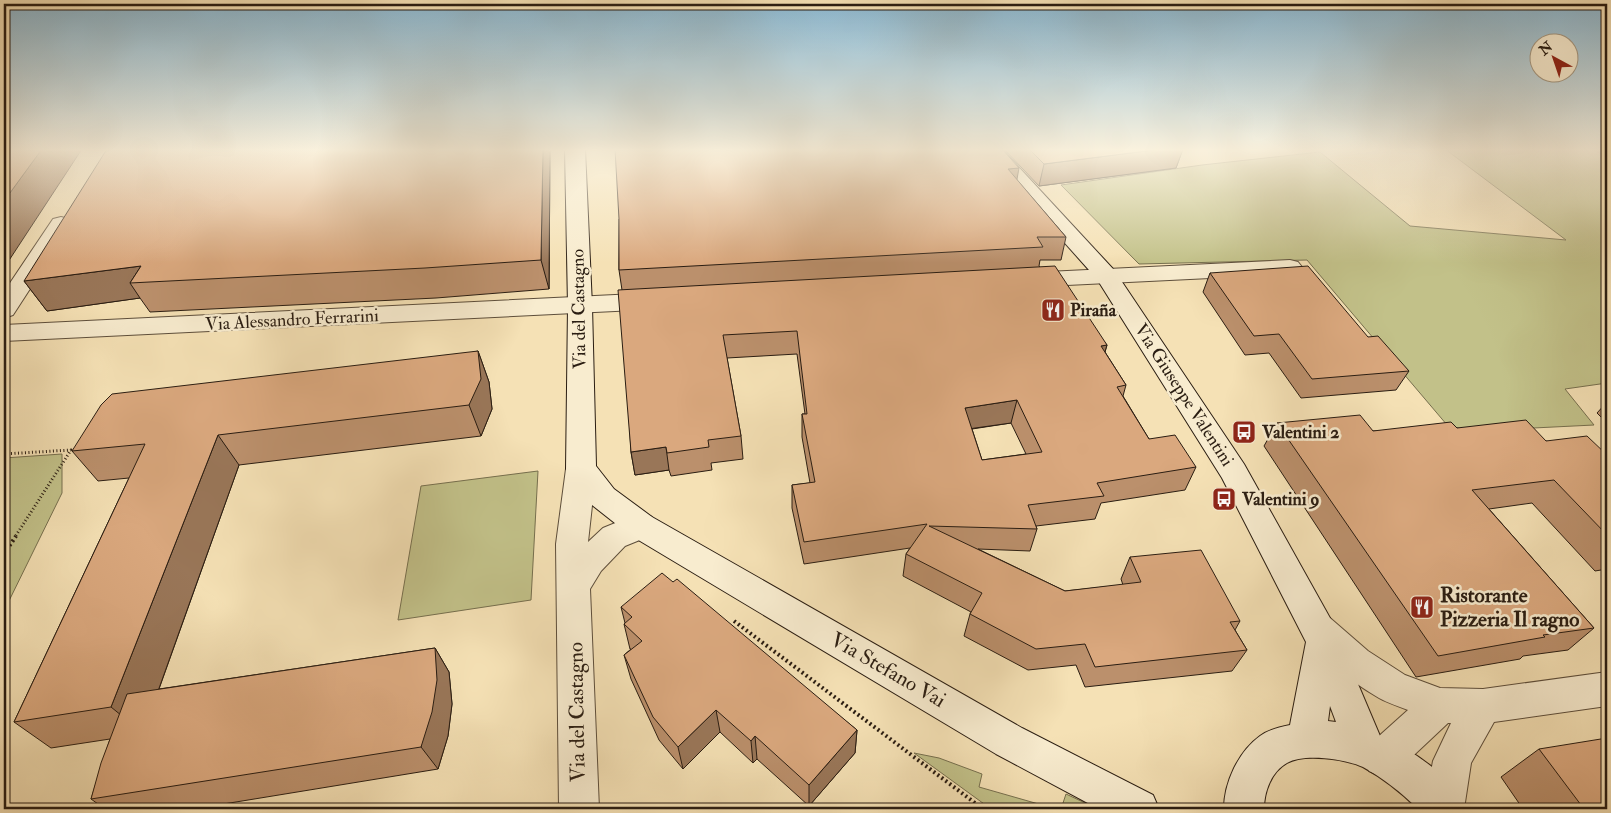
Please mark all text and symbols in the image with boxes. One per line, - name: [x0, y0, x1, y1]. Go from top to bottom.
- north arrow: [1528, 32, 1578, 82]
- text: N: [1535, 38, 1557, 60]
- street label: Via del Castagno: [566, 248, 592, 369]
- restaurant icon: Piraña: [1040, 297, 1066, 323]
- place label: Piraña: [1070, 299, 1117, 322]
- street label: Via Alessandro Ferrarini: [205, 304, 380, 336]
- street label: Via Giuseppe Valentini: [1129, 319, 1239, 471]
- bus stop icon: Valentini 2: [1231, 419, 1257, 445]
- place label: Valentini 2: [1261, 421, 1339, 444]
- bus stop icon: Valentini 9: [1211, 486, 1237, 512]
- place label: Valentini 9: [1241, 488, 1320, 511]
- place label: Ristorante Pizzeria Il ragno: [1440, 582, 1579, 633]
- restaurant icon: Ristorante Pizzeria Il ragno: [1409, 594, 1435, 620]
- street label: Via Stefano Vai: [826, 626, 951, 714]
- street label: Via del Castagno: [562, 642, 592, 782]

